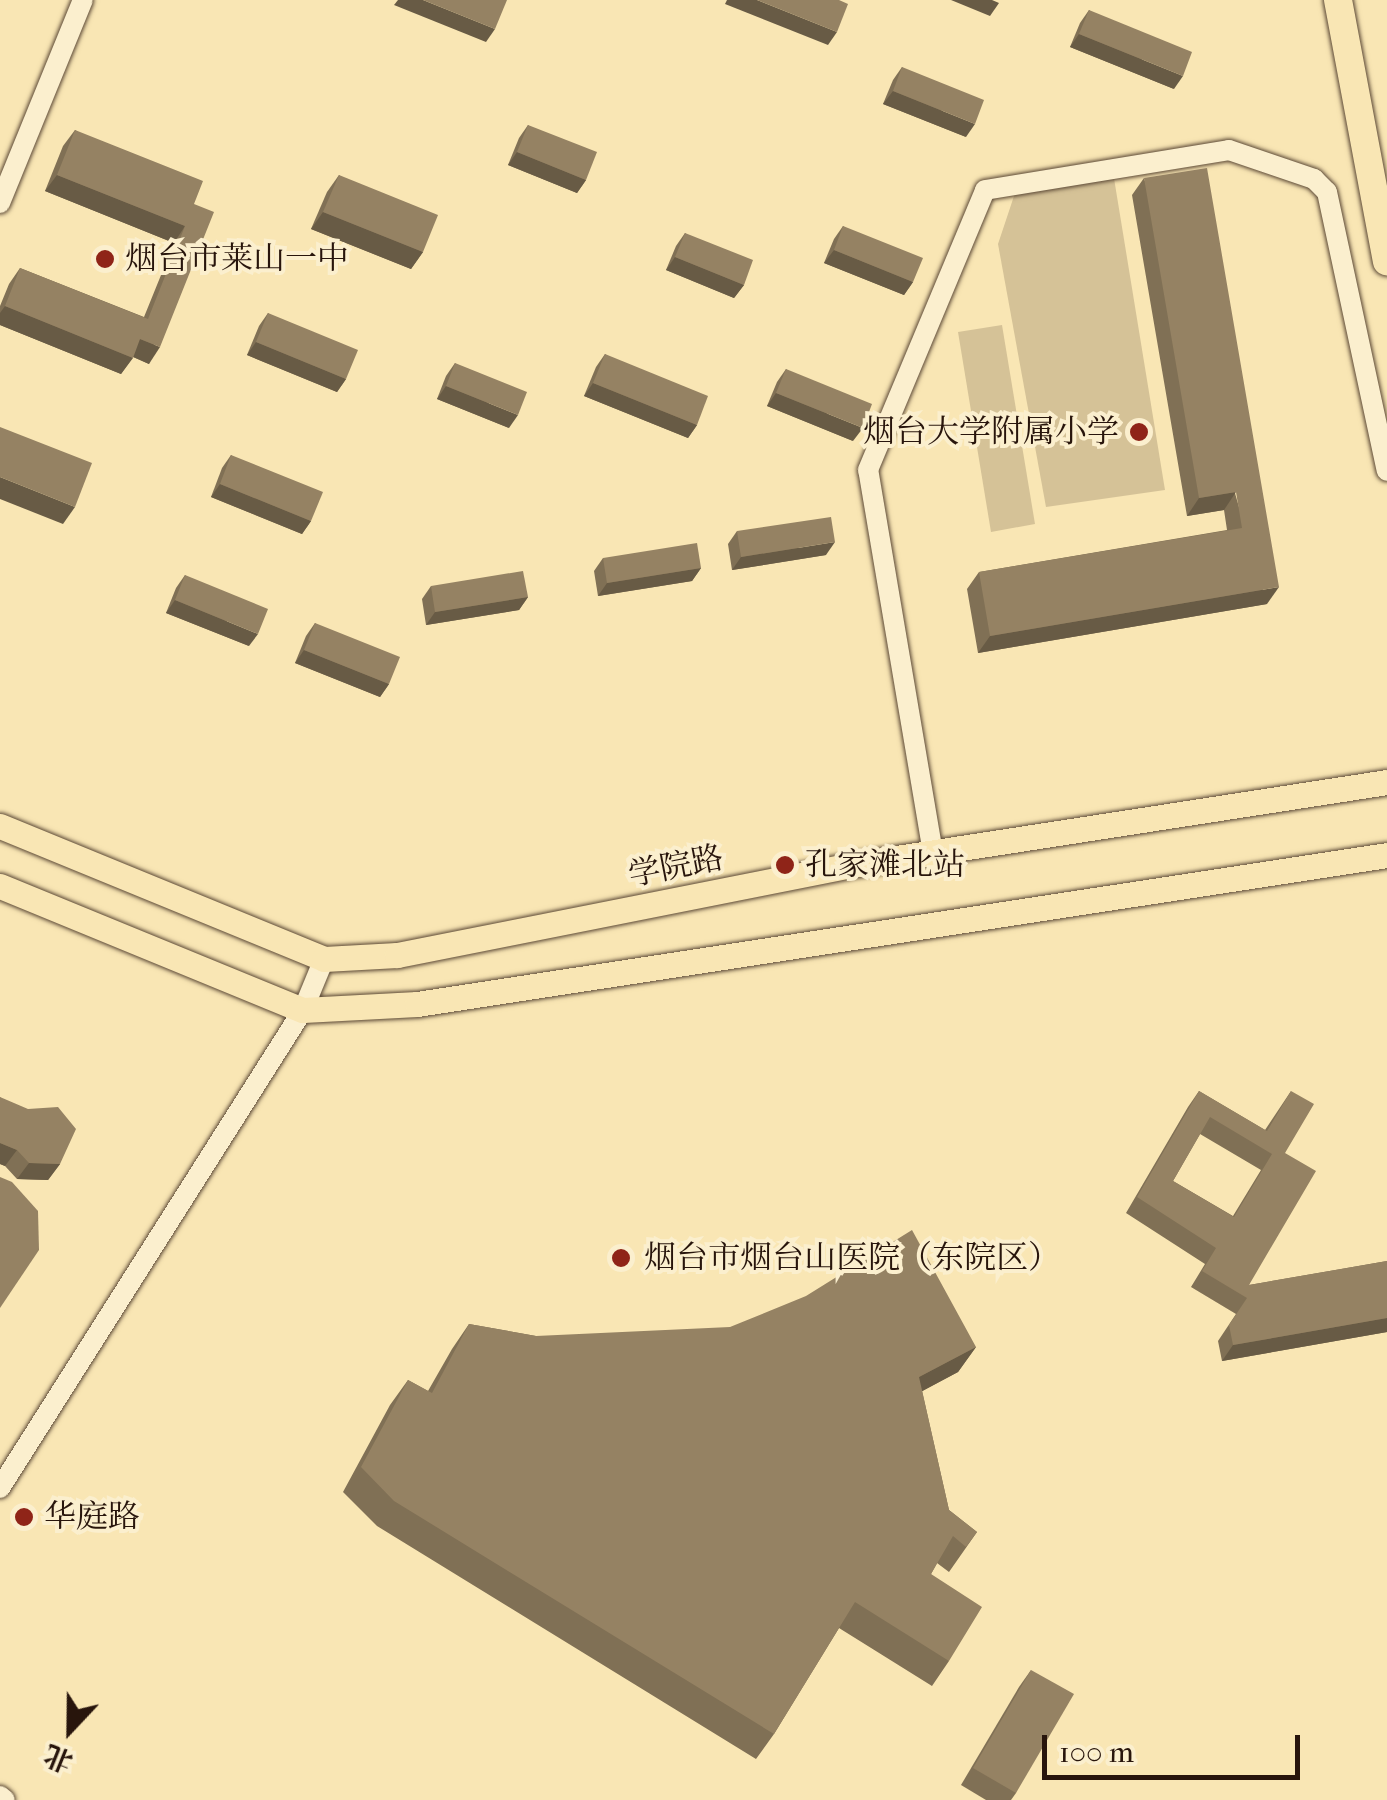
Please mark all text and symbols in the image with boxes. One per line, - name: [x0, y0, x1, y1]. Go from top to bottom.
- place label: 烟台市莱山一中: [125, 240, 349, 278]
- marker: 烟台市莱山一中: [94, 248, 116, 270]
- place label: 烟台大学附属小学: [863, 413, 1119, 451]
- marker: 烟台大学附属小学: [1128, 421, 1150, 443]
- street label: 学院路: [625, 839, 727, 895]
- place label: 孔家滩北站: [805, 846, 965, 884]
- marker: 孔家滩北站: [774, 854, 796, 876]
- place label: 烟台市烟台山医院（东院区）: [644, 1239, 1060, 1277]
- marker: 烟台市烟台山医院（东院区）: [608, 1245, 634, 1271]
- place label: 华庭路: [44, 1498, 140, 1536]
- marker: 华庭路: [13, 1506, 35, 1528]
- north arrow: [20, 1680, 120, 1780]
- scale bar: [1047, 1715, 1304, 1777]
- text: 100 m: [1059, 1735, 1134, 1770]
- text: 北: [39, 1738, 78, 1779]

